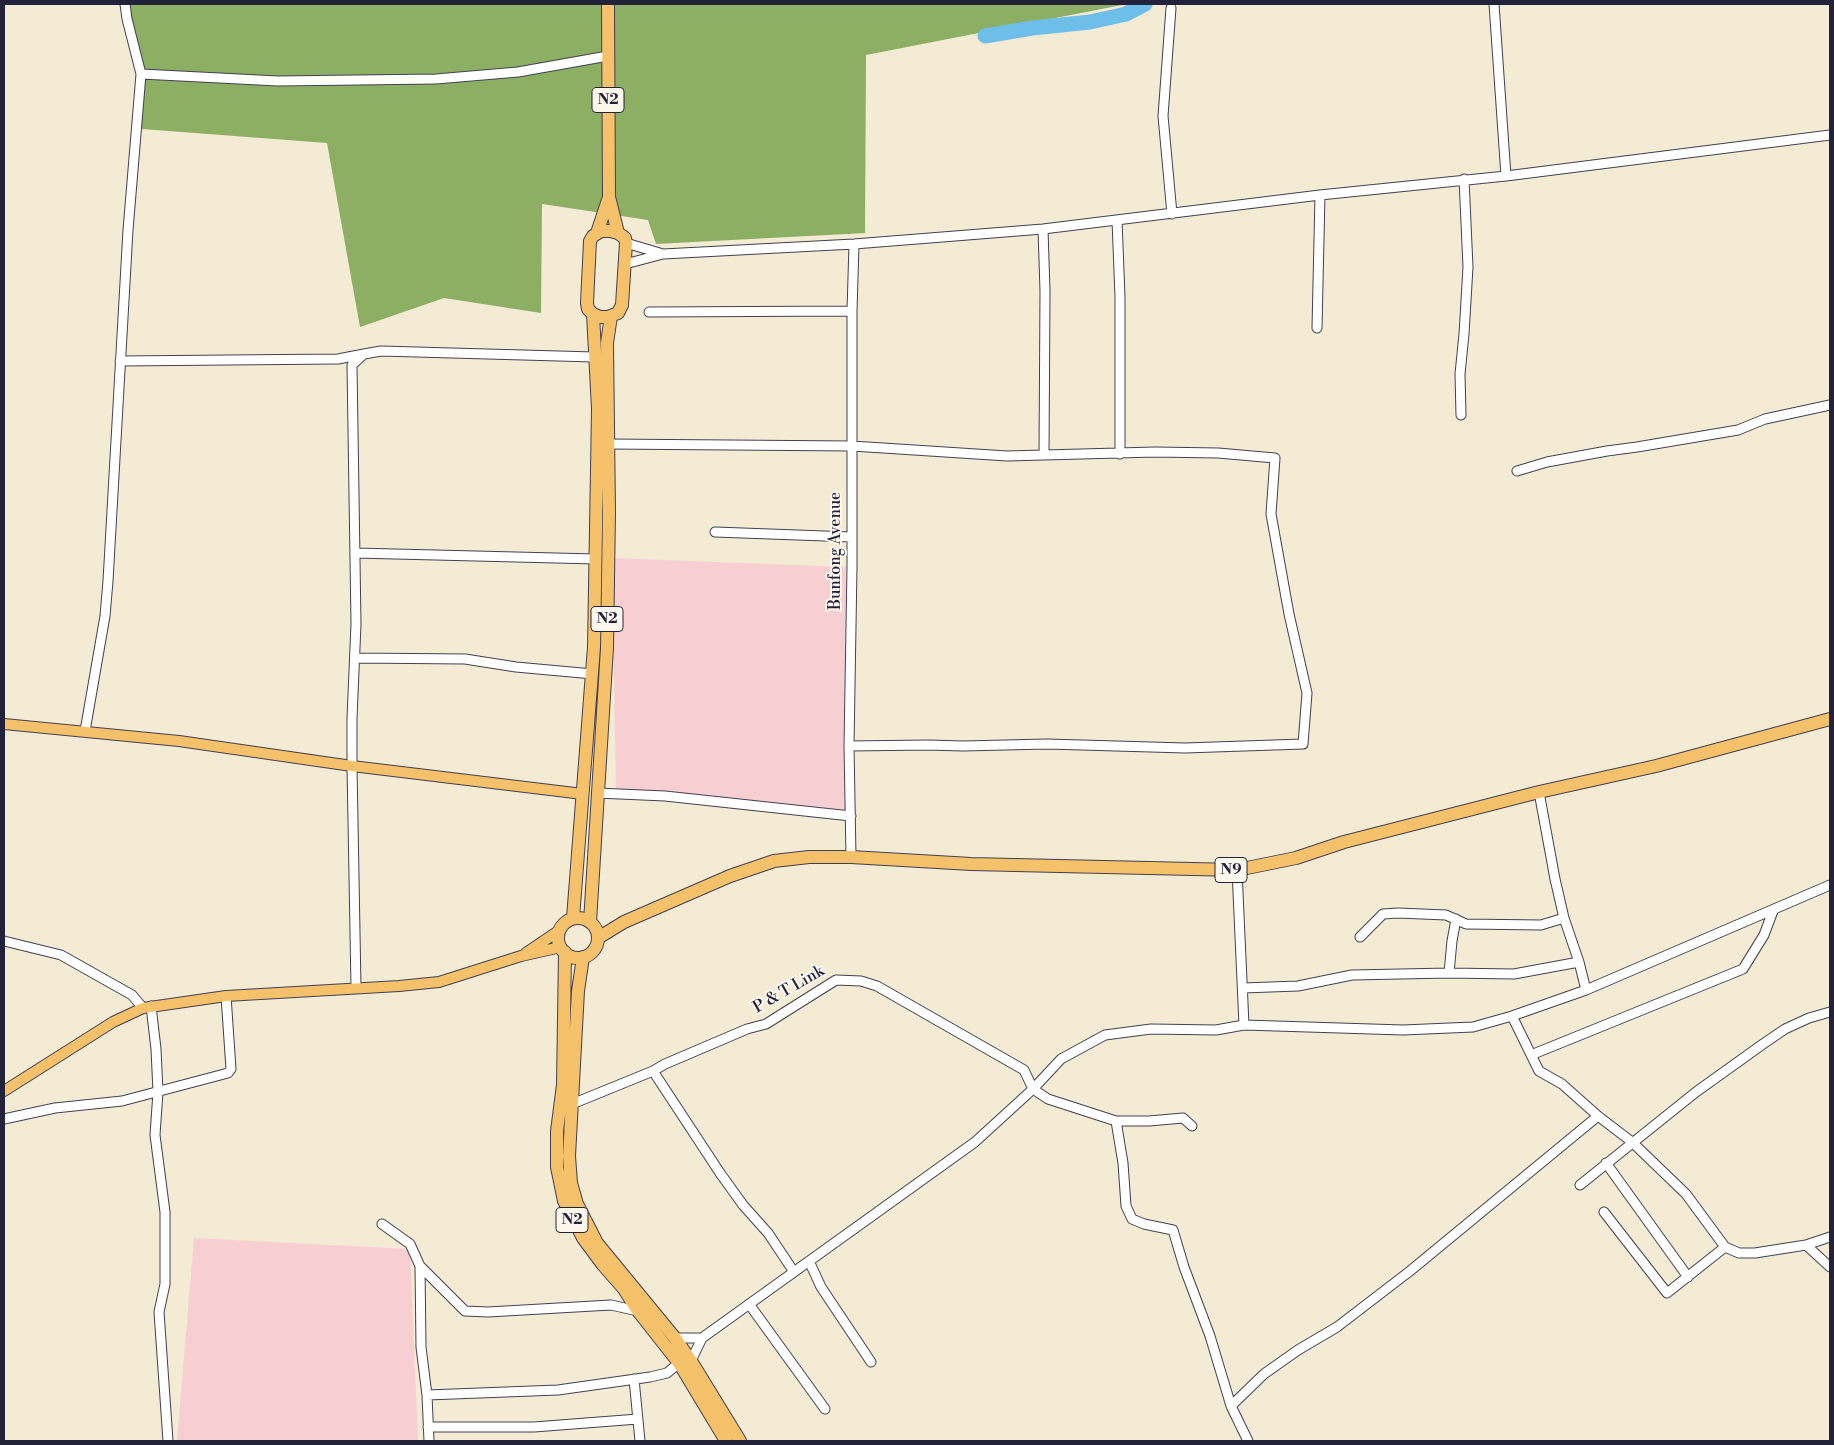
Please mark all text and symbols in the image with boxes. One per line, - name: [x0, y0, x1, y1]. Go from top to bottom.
- road number: N2: [592, 88, 624, 112]
- street label: Bunfong Avenue: [826, 492, 846, 610]
- road number: N2: [591, 606, 623, 632]
- road number: N9: [1215, 858, 1247, 882]
- street label: P & T Link: [750, 962, 828, 1018]
- road number: N2: [556, 1208, 588, 1232]

